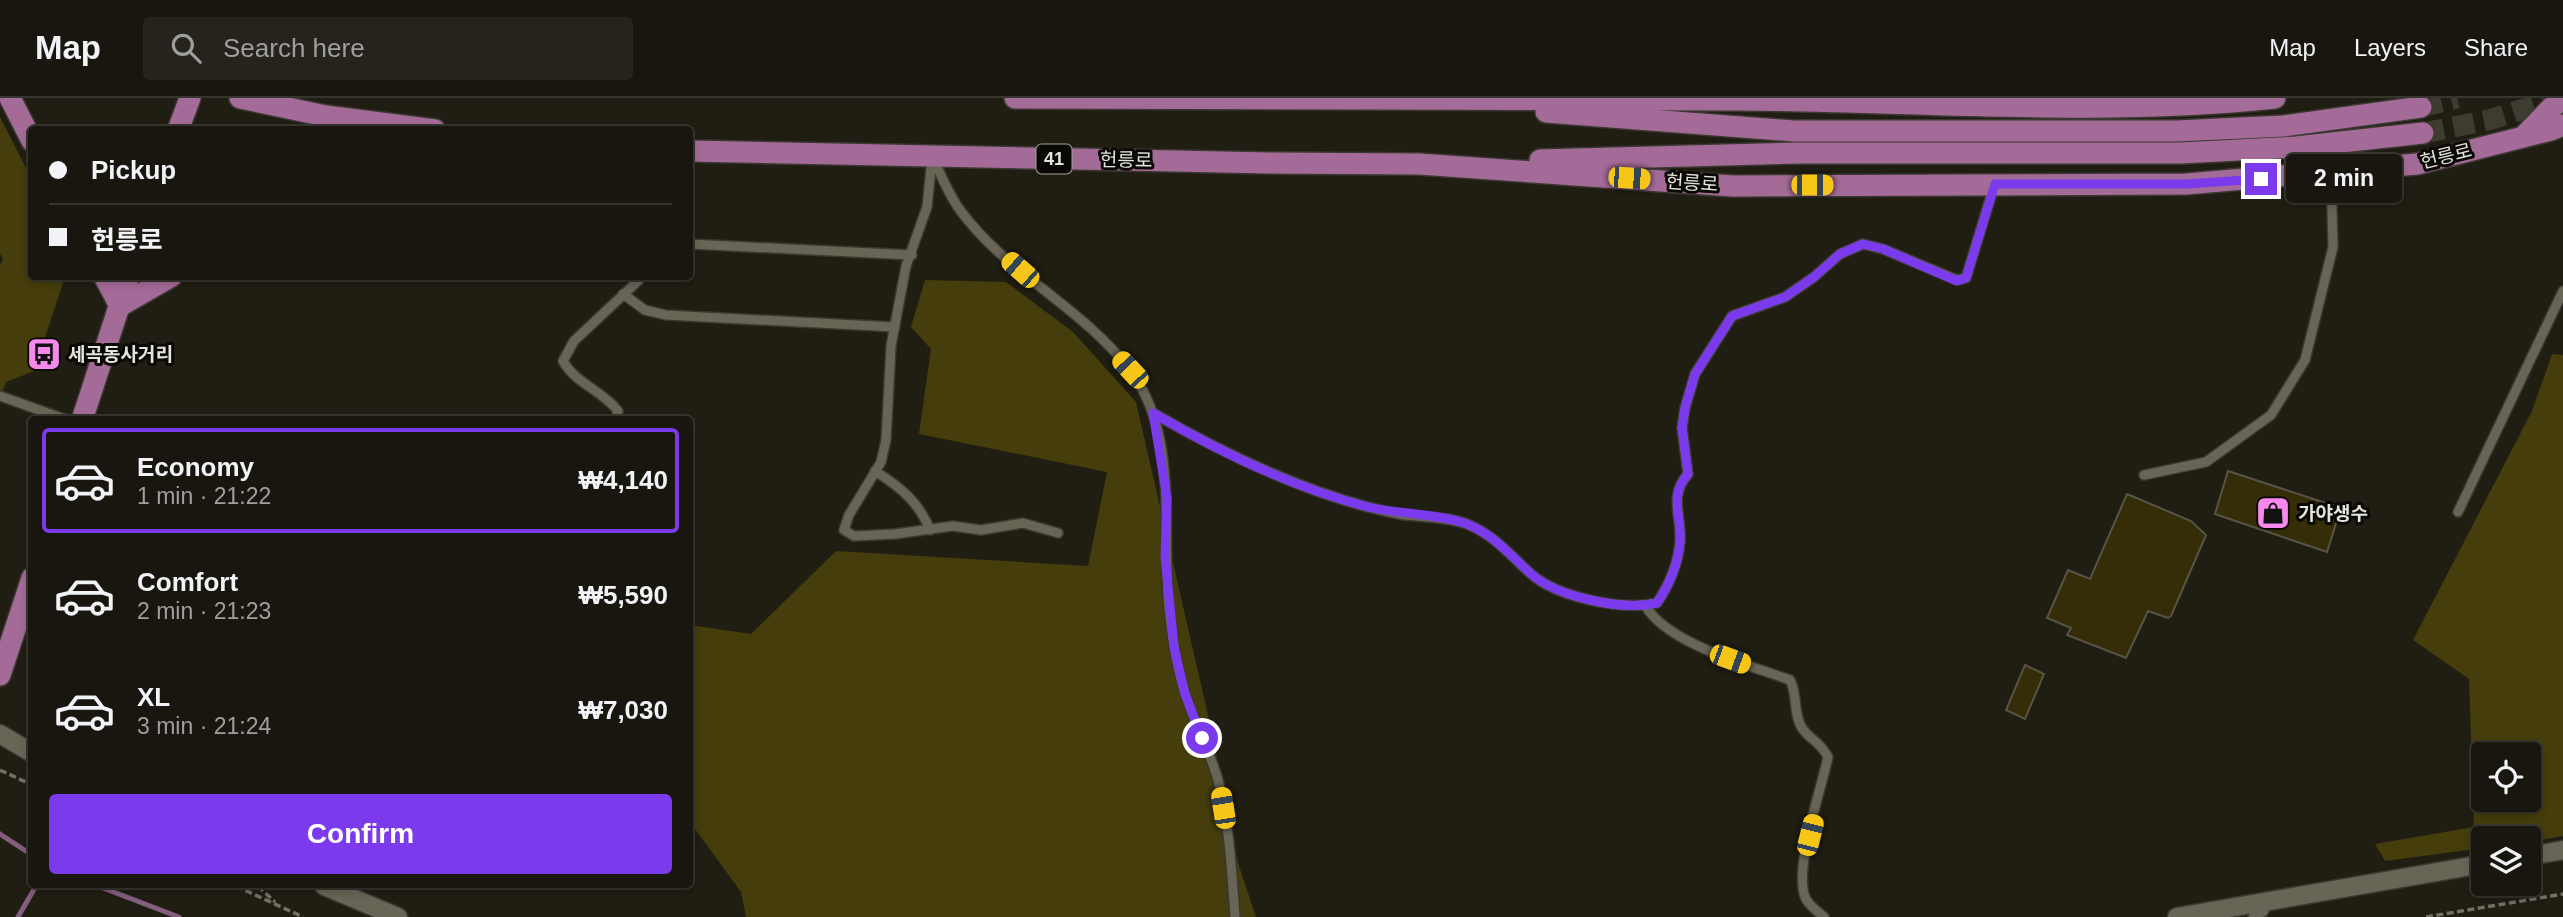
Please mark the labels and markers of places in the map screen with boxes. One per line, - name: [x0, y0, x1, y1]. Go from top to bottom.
- bus stop icon: 세곡동사거리: [25, 335, 63, 373]
- place label: 세곡동사거리: [68, 344, 173, 365]
- shop icon: 가야생수: [2254, 494, 2292, 532]
- place label: 가야생수: [2298, 503, 2368, 524]

